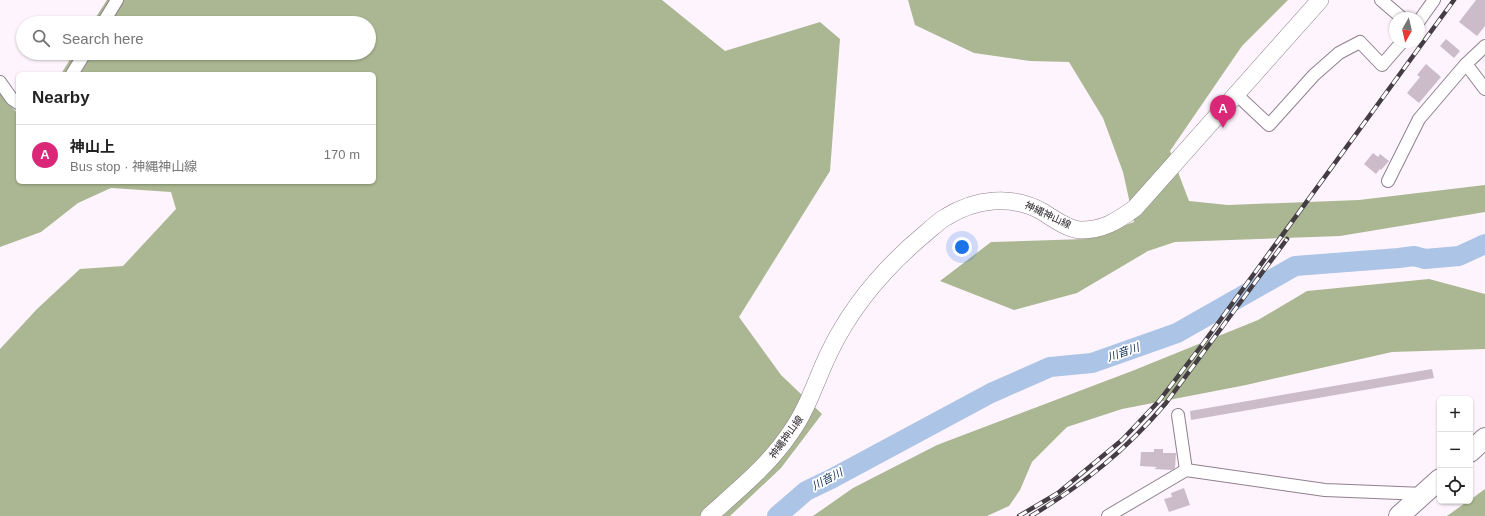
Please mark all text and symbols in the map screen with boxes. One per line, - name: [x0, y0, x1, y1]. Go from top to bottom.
- north arrow: [1389, 12, 1425, 48]
- search box: [16, 16, 376, 60]
- icon: search: [30, 27, 52, 49]
- text: Search here: [62, 30, 144, 47]
- text: Nearby: [32, 88, 90, 107]
- pin: A: [1210, 95, 1236, 128]
- text: 神山上: [70, 138, 115, 155]
- text: A: [40, 147, 50, 162]
- text: 170 m: [324, 147, 360, 162]
- text: Bus stop · 神縄神山線: [70, 159, 197, 174]
- street label: 神縄神山線: [1023, 199, 1073, 231]
- your location: [952, 237, 972, 257]
- water label: 川音川: [1105, 341, 1141, 363]
- map controls: [1437, 396, 1473, 504]
- button: +: [1437, 396, 1473, 432]
- street label: 神縄神山線: [767, 414, 805, 460]
- button: −: [1437, 432, 1473, 468]
- water label: 川音川: [810, 465, 845, 492]
- button: locate: [1437, 468, 1473, 504]

